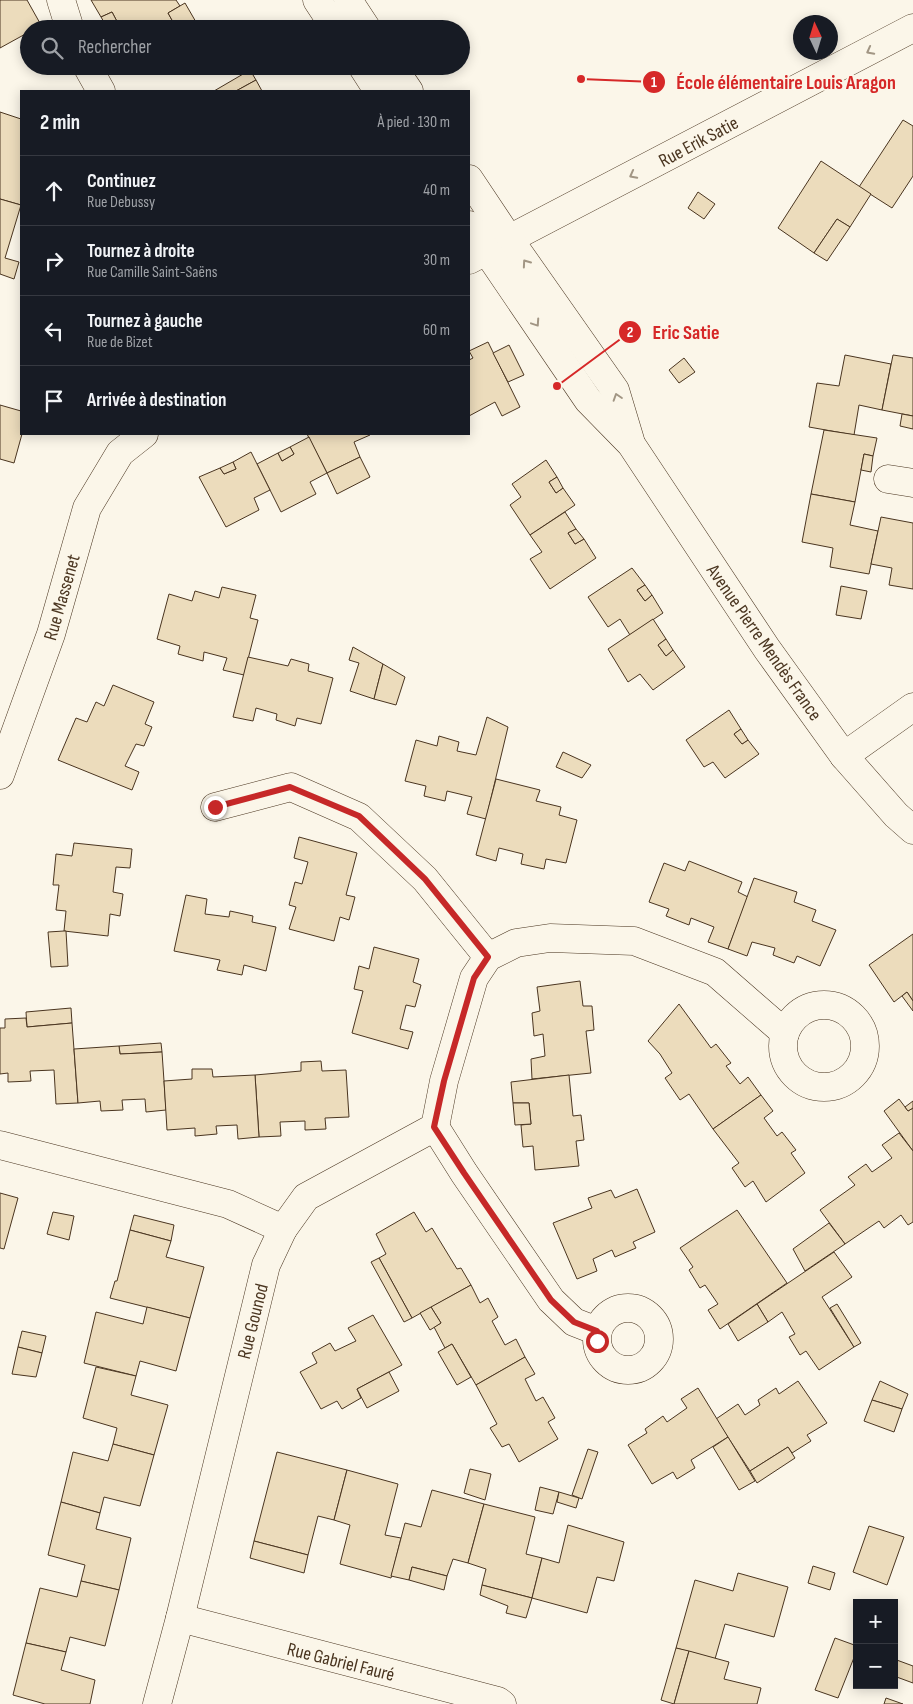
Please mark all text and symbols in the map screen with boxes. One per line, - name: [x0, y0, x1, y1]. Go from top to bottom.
- north arrow: [793, 15, 838, 60]
- search box: [20, 20, 470, 75]
- icon: search: [38, 34, 66, 62]
- text: Rechercher: [78, 36, 152, 59]
- one-way arrow: [866, 45, 875, 55]
- callout: École élémentaire Louis Aragon: [641, 64, 906, 99]
- text: École élémentaire Louis Aragon: [676, 71, 896, 95]
- text: 1: [651, 73, 657, 92]
- text: 2 min: [40, 110, 80, 135]
- street label: Rue Erik Satie: [655, 112, 742, 173]
- text: À pied · 130 m: [377, 113, 450, 132]
- one-way arrow: [629, 169, 638, 179]
- text: Continuez: [87, 170, 156, 193]
- icon: ahead: [40, 177, 68, 205]
- text: 40 m: [423, 181, 450, 200]
- text: Rue Debussy: [87, 193, 155, 212]
- text: Tournez à droite: [87, 240, 195, 263]
- icon: right: [40, 247, 68, 275]
- text: 30 m: [423, 251, 450, 270]
- one-way arrow: [523, 259, 532, 269]
- text: Rue Camille Saint-Saëns: [87, 263, 217, 282]
- text: Tournez à gauche: [87, 310, 203, 333]
- callout: Eric Satie: [618, 314, 729, 349]
- icon: left: [40, 317, 68, 345]
- one-way arrow: [530, 317, 539, 327]
- text: 60 m: [423, 321, 450, 340]
- text: Eric Satie: [653, 321, 719, 345]
- text: 2: [627, 323, 633, 342]
- text: Rue de Bizet: [87, 333, 153, 352]
- icon: arrive: [40, 387, 68, 415]
- text: Arrivée à destination: [87, 389, 227, 412]
- one-way arrow: [613, 393, 623, 402]
- street label: Rue Massenet: [39, 551, 86, 643]
- street label: Avenue Pierre Mendès France: [701, 560, 826, 725]
- route end: [204, 796, 227, 819]
- street label: Rue Gounod: [233, 1281, 274, 1361]
- route start: [586, 1330, 609, 1353]
- map controls: [853, 1599, 898, 1689]
- button: +: [853, 1599, 898, 1644]
- street label: Rue Gabriel Fauré: [284, 1638, 397, 1687]
- button: −: [853, 1644, 898, 1689]

